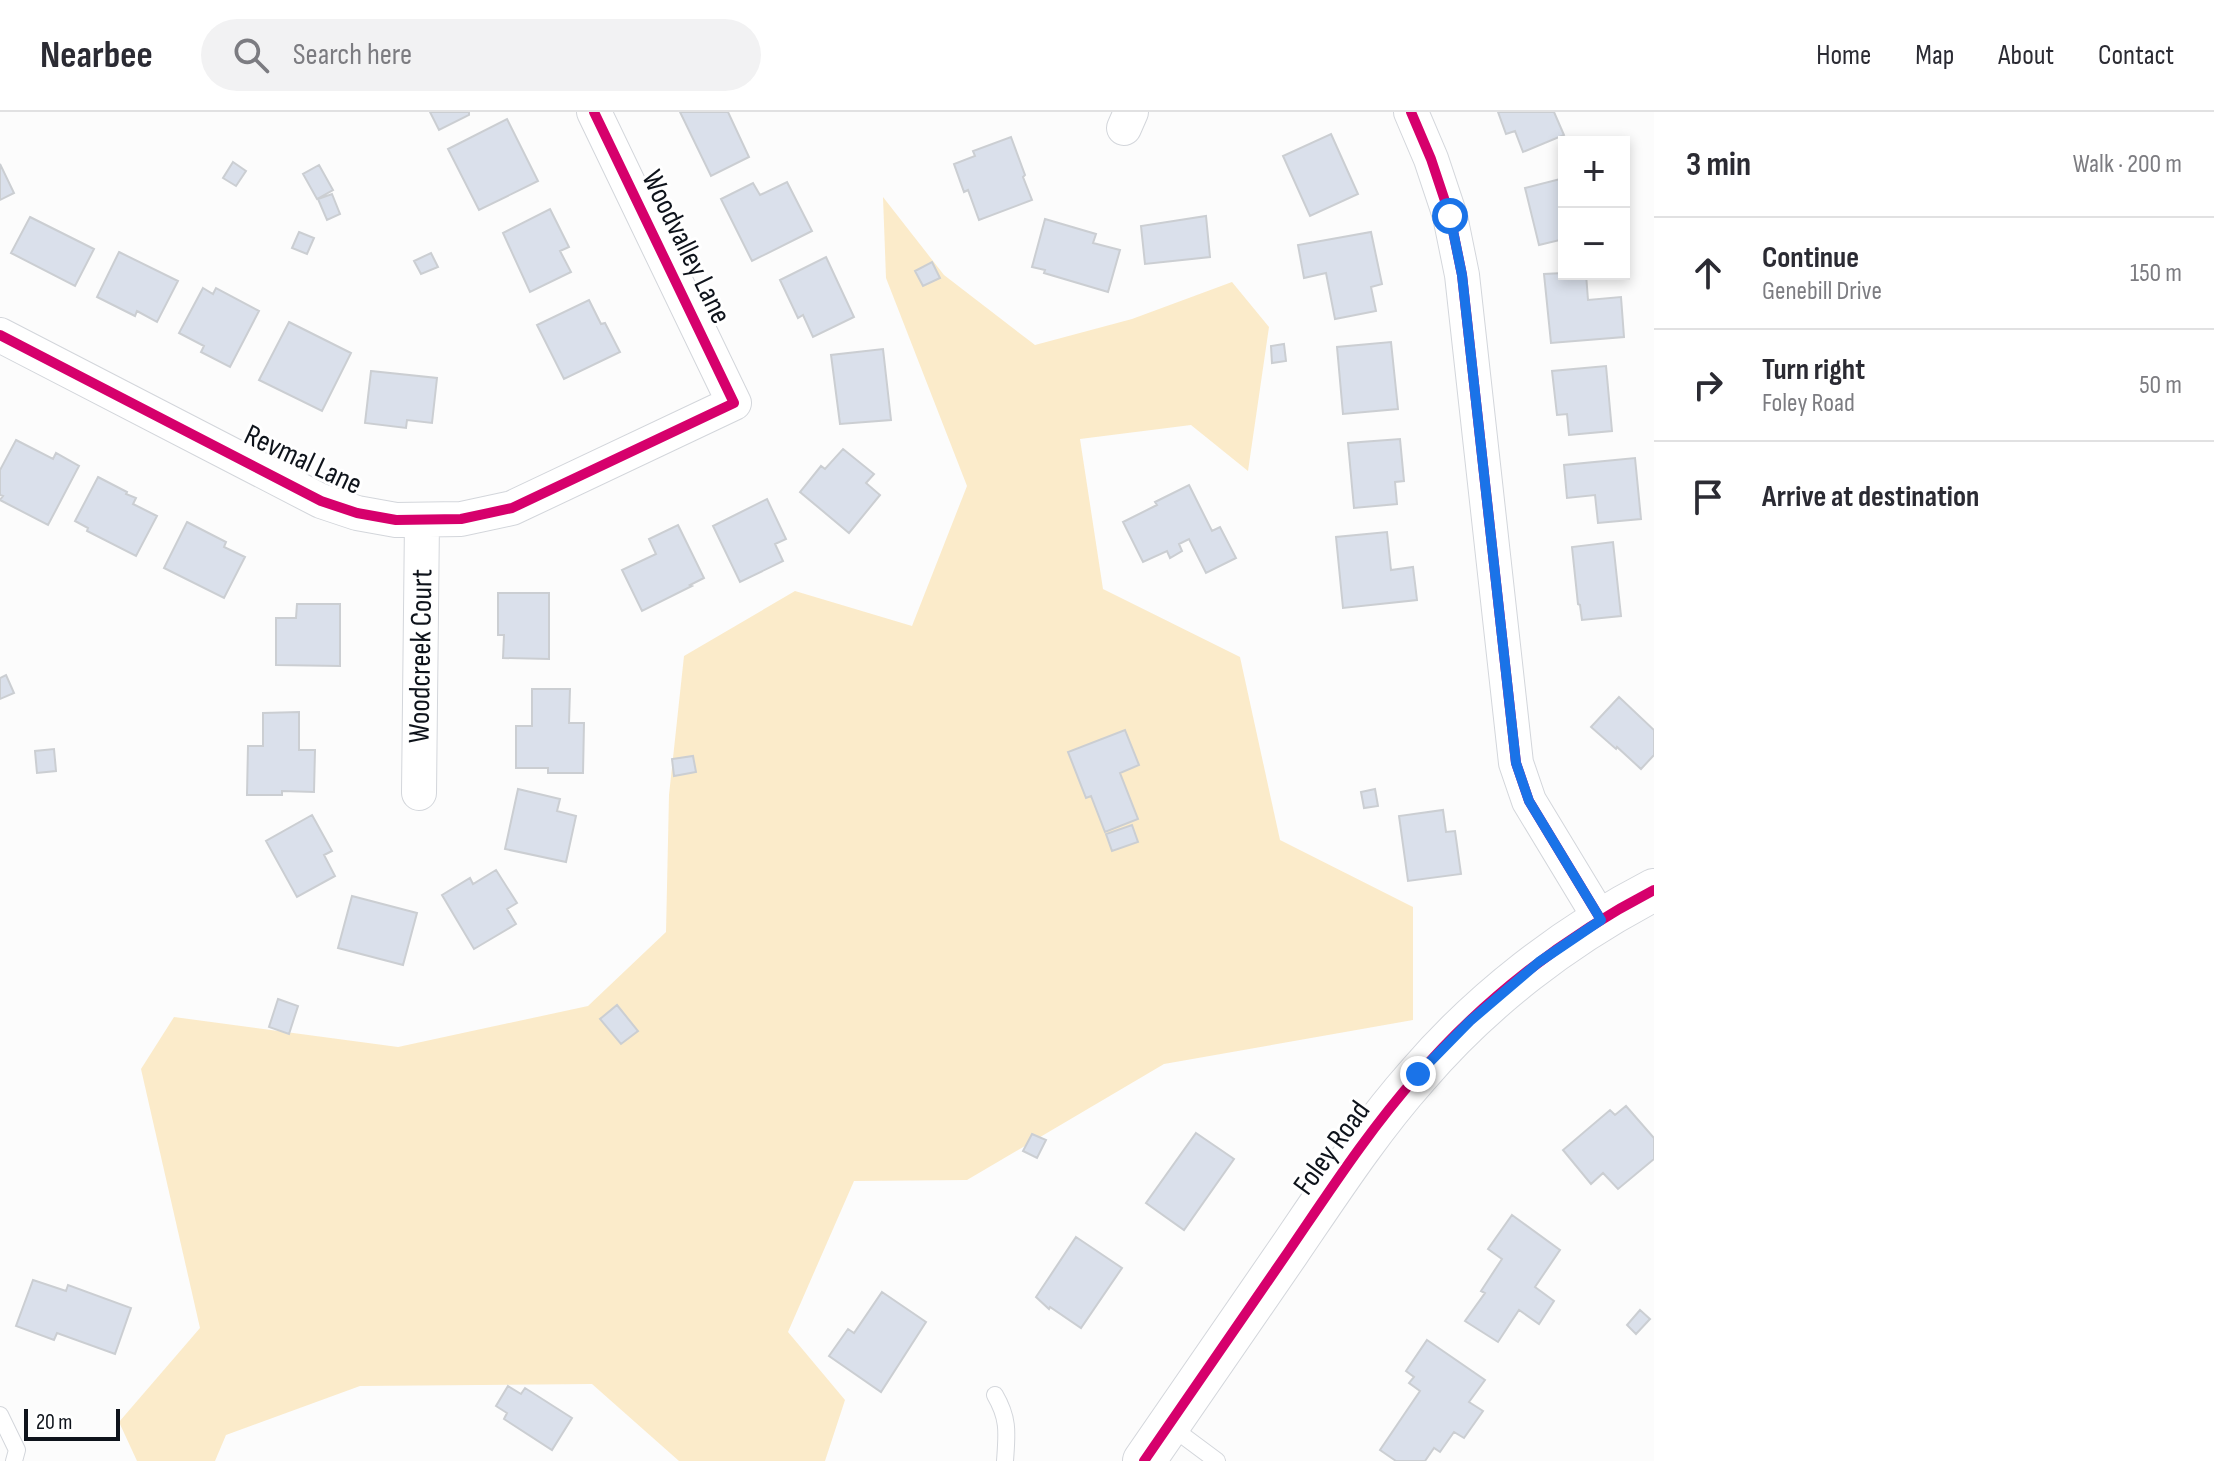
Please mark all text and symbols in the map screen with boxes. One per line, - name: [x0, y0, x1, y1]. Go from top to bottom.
- search box: [201, 19, 761, 91]
- text: Nearbee: [40, 33, 153, 78]
- icon: search: [229, 33, 273, 77]
- text: Search here: [293, 37, 412, 73]
- text: Home: [1816, 39, 1871, 72]
- text: Map: [1915, 39, 1954, 72]
- text: About: [1998, 39, 2054, 72]
- text: Contact: [2098, 39, 2174, 72]
- map controls: [1558, 136, 1630, 280]
- button: +: [1558, 136, 1630, 208]
- text: 3 min: [1686, 144, 1751, 185]
- text: Walk · 200 m: [2073, 149, 2182, 180]
- street label: Woodvalley Lane: [633, 164, 739, 330]
- route start: [1432, 198, 1468, 234]
- button: −: [1558, 208, 1630, 280]
- text: Continue: [1762, 240, 1859, 276]
- icon: ahead: [1686, 251, 1730, 295]
- text: 150 m: [2130, 258, 2182, 289]
- text: Genebill Drive: [1762, 276, 1882, 307]
- text: Turn right: [1762, 352, 1865, 388]
- icon: right: [1686, 363, 1730, 407]
- text: 50 m: [2139, 370, 2182, 401]
- text: Foley Road: [1762, 388, 1855, 419]
- street label: Revmal Lane: [238, 417, 368, 503]
- icon: arrive: [1686, 475, 1730, 519]
- text: Arrive at destination: [1762, 479, 1979, 515]
- street label: Woodcreek Court: [401, 569, 441, 743]
- route end: [1400, 1056, 1436, 1092]
- street label: Foley Road: [1286, 1094, 1378, 1202]
- scale bar: [24, 1405, 120, 1441]
- text: 20 m: [36, 1409, 73, 1436]

